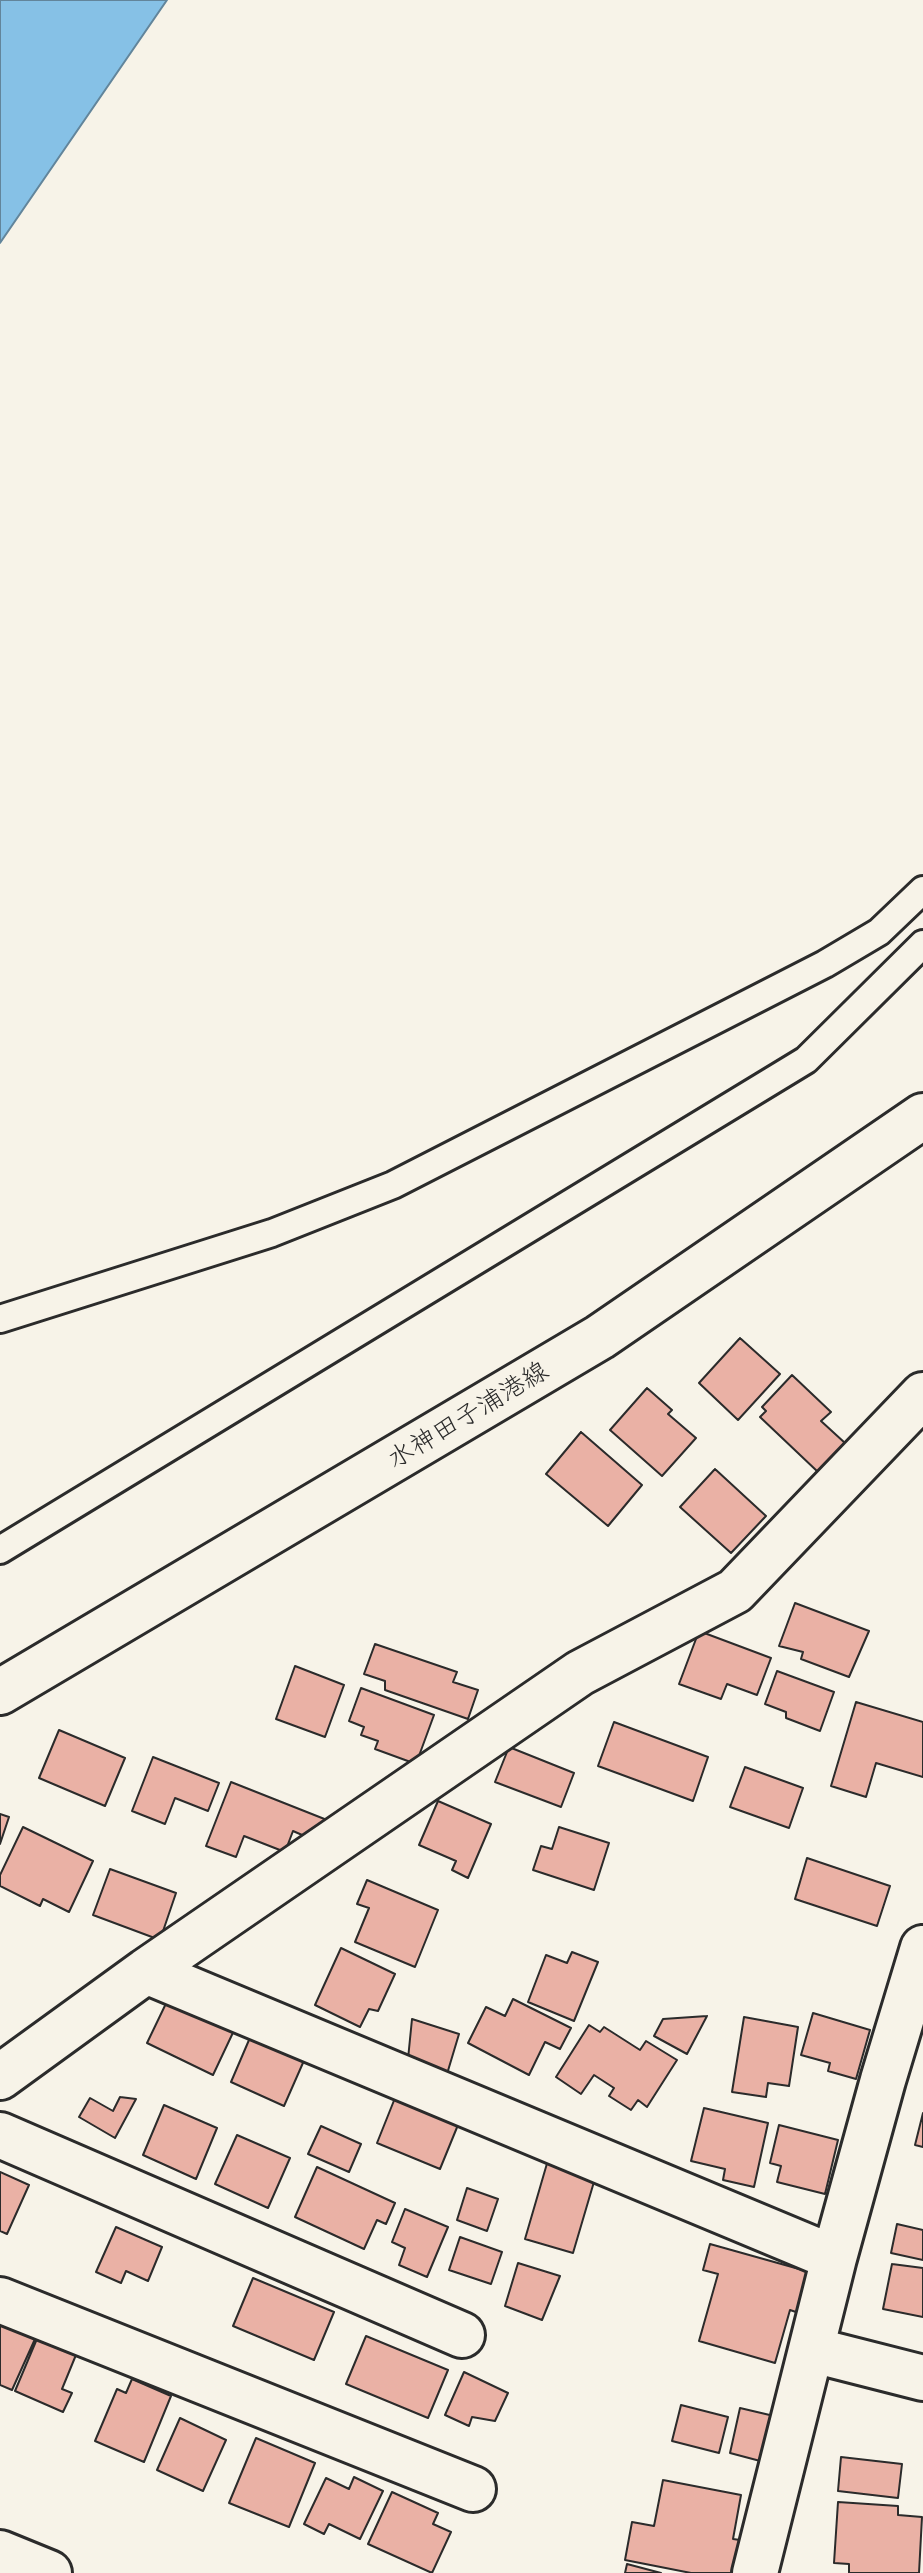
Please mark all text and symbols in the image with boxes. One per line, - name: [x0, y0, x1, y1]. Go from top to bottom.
- street label: 水神田子浦港線: [382, 1355, 554, 1475]

